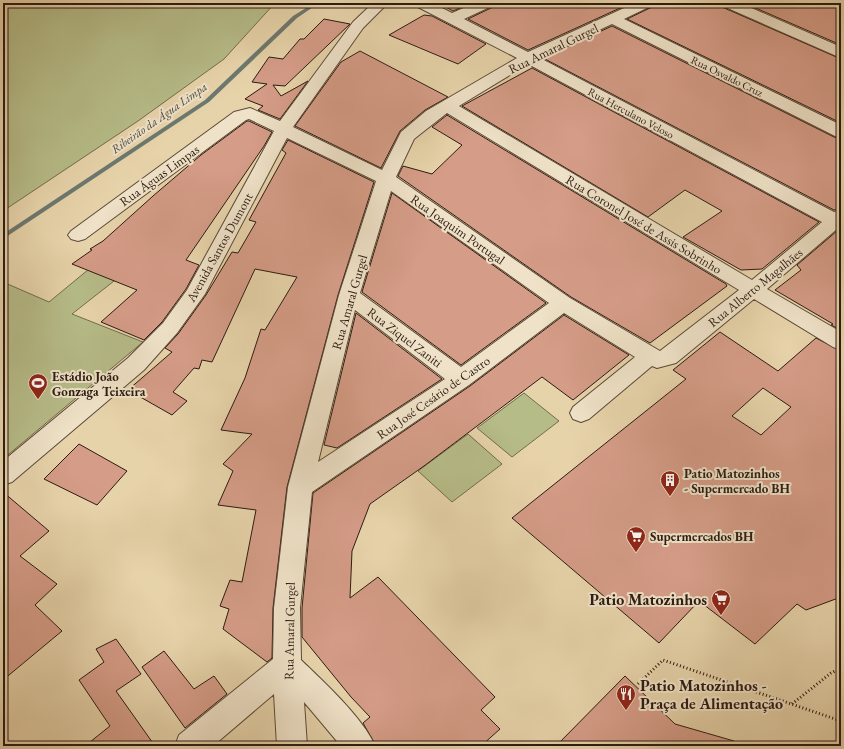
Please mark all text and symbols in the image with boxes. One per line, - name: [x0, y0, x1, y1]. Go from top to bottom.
- street label: Rua Amaral Gurgel: [505, 19, 601, 78]
- street label: Rua Osvaldo Cruz: [689, 53, 766, 100]
- water label: Ribeirão da Água Limpa: [108, 79, 210, 157]
- street label: Rua Herculano Veloso: [586, 84, 677, 142]
- street label: Rua Águas Limpas: [116, 141, 202, 210]
- street label: Rua Coronel José de Assis Sobrinho: [563, 171, 725, 278]
- street label: Avenida Santos Dumont: [182, 190, 257, 306]
- street label: Rua Joaquim Portugal: [407, 190, 508, 268]
- street label: Rua Alberto Magalhães: [704, 244, 806, 331]
- street label: Rua Amaral Gurgel: [328, 253, 371, 352]
- street label: Rua Ziquel Zaniti: [364, 304, 446, 371]
- street label: Rua José Cesário de Castro: [373, 352, 493, 443]
- place label: Estádio João Gonzaga Teixeira: [52, 368, 146, 400]
- sports icon: Estádio João Gonzaga Teixeira: [27, 372, 49, 400]
- place label: Patio Matozinhos - Supermercado BH: [684, 465, 790, 497]
- building icon: Patio Matozinhos - Supermercado BH: [659, 469, 681, 497]
- supermarket icon: Supermercados BH: [625, 525, 647, 553]
- place label: Supermercados BH: [650, 528, 754, 545]
- street label: Rua Amaral Gurgel: [280, 582, 299, 680]
- supermarket icon: Patio Matozinhos: [710, 588, 732, 616]
- place label: Patio Matozinhos: [589, 589, 707, 610]
- place label: Patio Matozinhos - Praça de Alimentação: [640, 675, 783, 714]
- restaurant icon: Patio Matozinhos - Praça de Alimentação: [615, 683, 637, 711]

